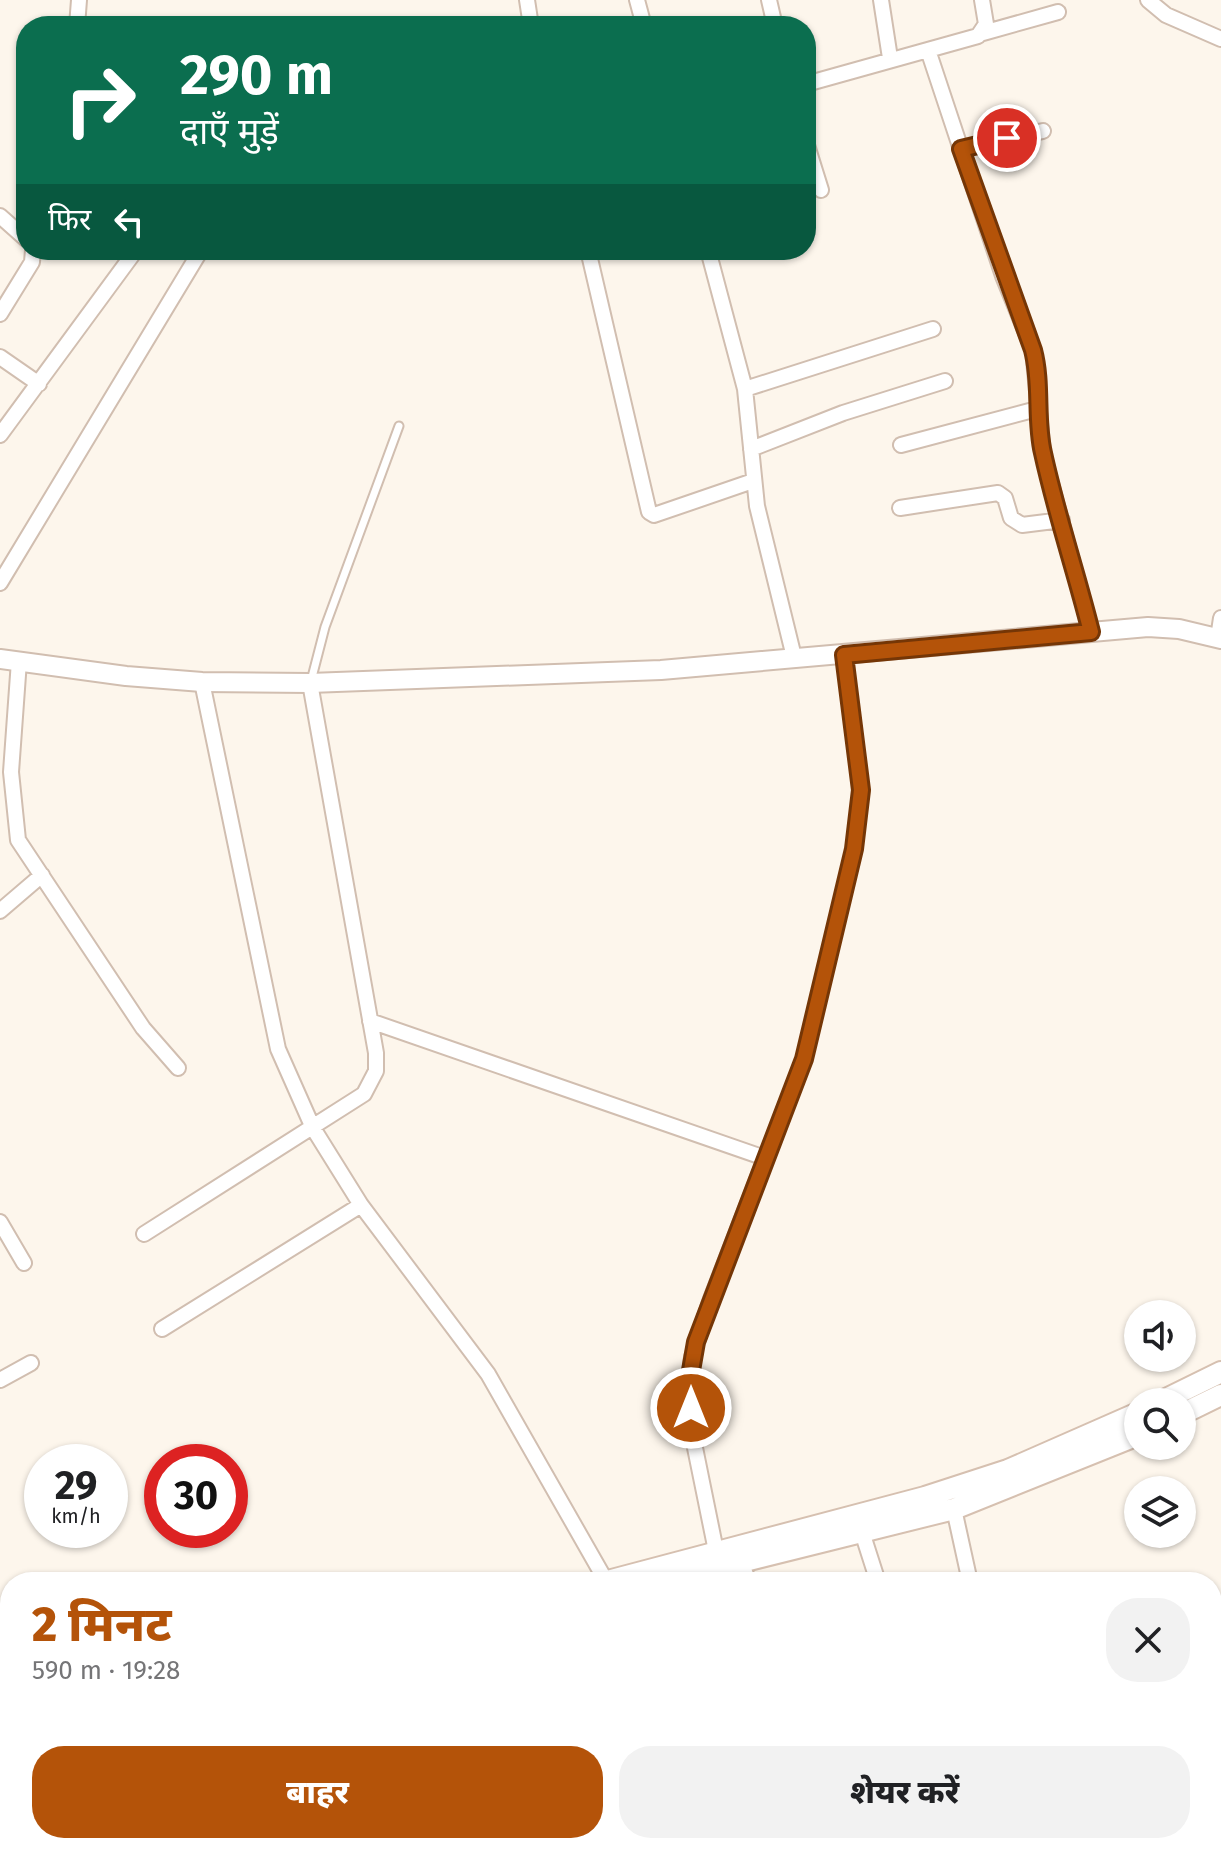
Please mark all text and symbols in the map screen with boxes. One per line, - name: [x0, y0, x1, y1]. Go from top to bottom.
- text: 290 m: [180, 42, 333, 109]
- icon: right: [48, 48, 152, 152]
- pin: [973, 104, 1041, 172]
- text: दाएँ मुड़ें: [180, 110, 279, 154]
- icon: arrive: [985, 116, 1029, 160]
- icon: left: [107, 200, 151, 244]
- text: फिर: [48, 202, 91, 238]
- map controls: [1124, 1300, 1196, 1548]
- button: sound: [1124, 1300, 1196, 1372]
- position arrow: [649, 1366, 733, 1450]
- button: search: [1124, 1388, 1196, 1460]
- speed limit sign: 30: [144, 1444, 248, 1548]
- text: 29: [55, 1462, 97, 1510]
- button: layers: [1124, 1476, 1196, 1548]
- text: km/h: [51, 1504, 101, 1528]
- text: 2 मिनट: [32, 1596, 171, 1654]
- button: close: [1106, 1598, 1190, 1682]
- text: 590 m · 19:28: [32, 1655, 180, 1686]
- button: बाहर: [32, 1746, 603, 1838]
- button: शेयर करें: [619, 1746, 1190, 1838]

